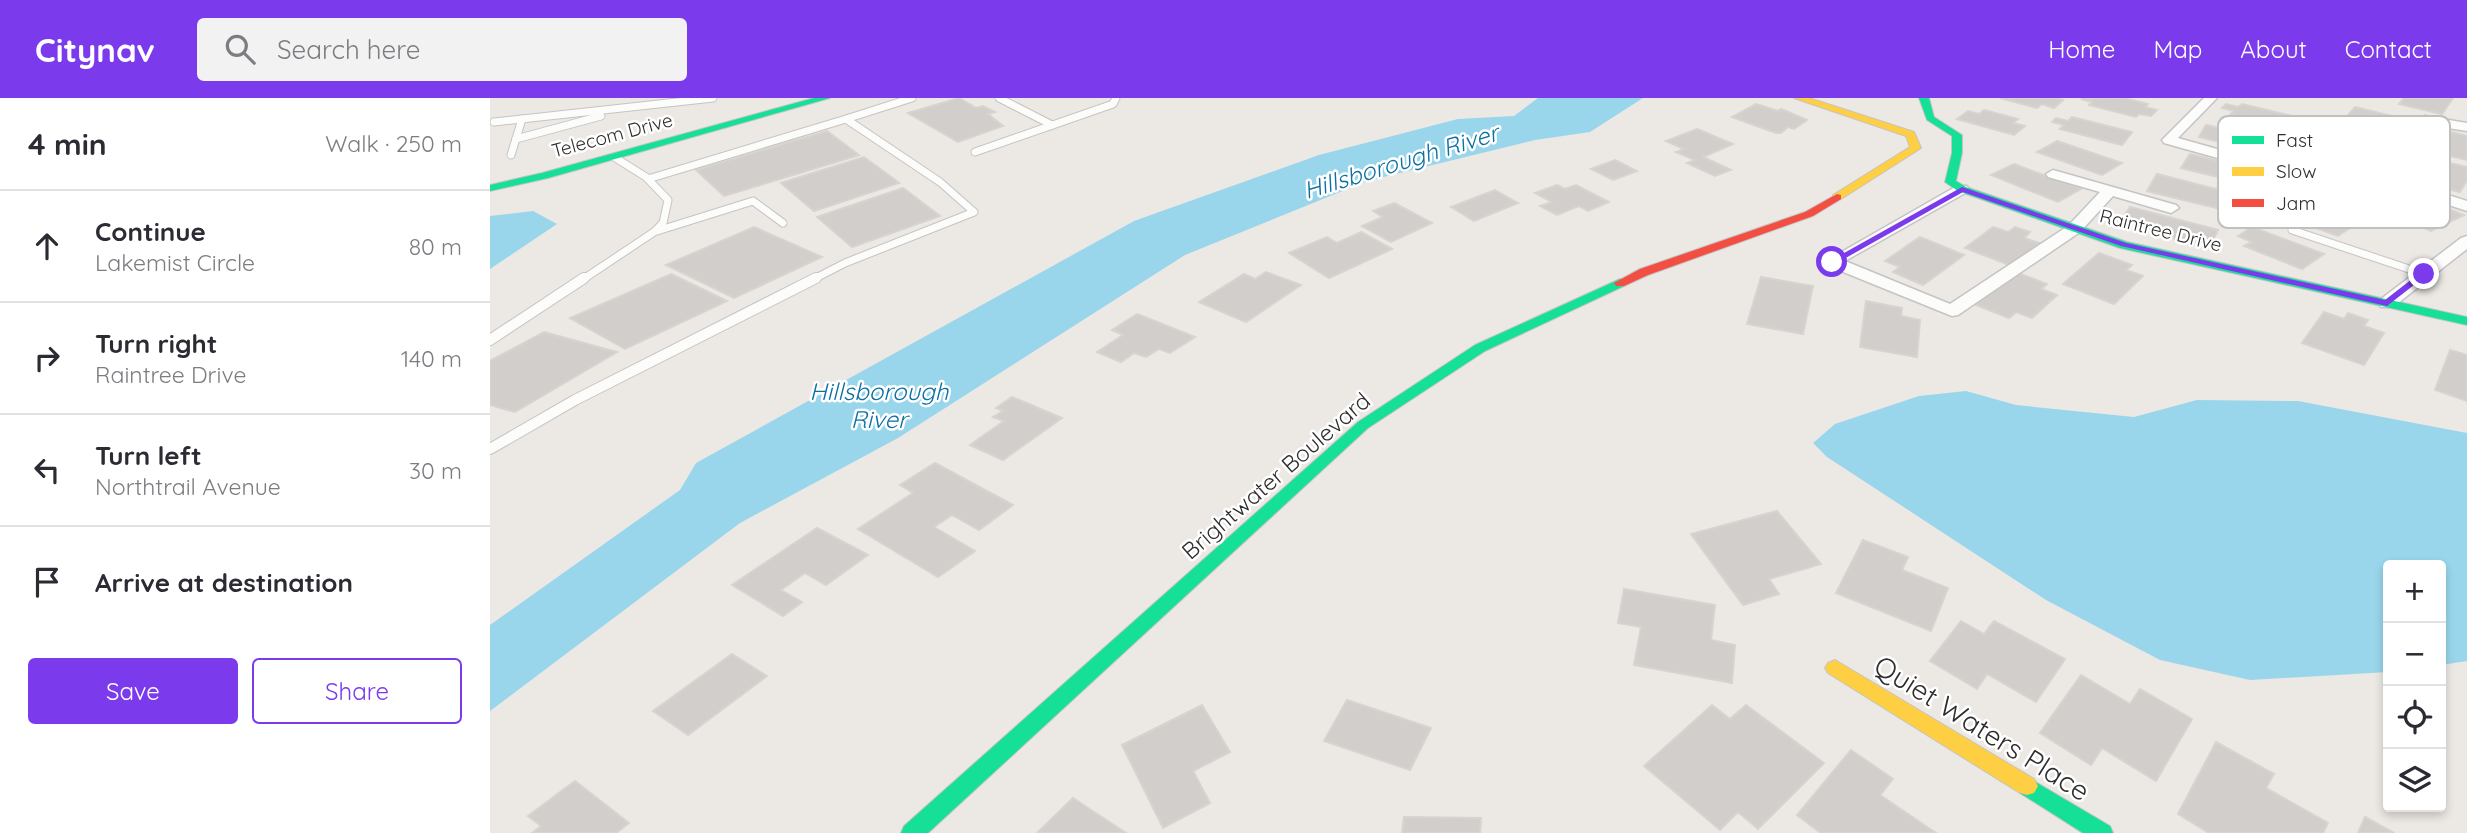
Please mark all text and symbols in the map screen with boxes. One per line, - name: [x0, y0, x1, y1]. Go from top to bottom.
- search box: [197, 18, 687, 81]
- text: Citynav: [35, 29, 155, 70]
- icon: search: [221, 30, 259, 68]
- text: Search here: [277, 33, 420, 66]
- text: Home: [2048, 34, 2115, 64]
- text: Map: [2153, 34, 2202, 64]
- text: About: [2240, 34, 2307, 64]
- text: Contact: [2345, 34, 2432, 64]
- street label: Telecom Drive: [549, 107, 675, 163]
- water label: Hillsborough River: [1300, 116, 1504, 205]
- legend: [2218, 116, 2450, 228]
- text: 4 min: [28, 125, 107, 163]
- text: Fast: [2276, 128, 2313, 152]
- text: Walk · 250 m: [325, 129, 462, 158]
- text: Slow: [2276, 159, 2317, 183]
- text: Jam: [2276, 191, 2316, 215]
- street label: Raintree Drive: [2097, 203, 2225, 257]
- text: Continue: [95, 215, 206, 248]
- icon: ahead: [28, 227, 66, 265]
- text: 80 m: [409, 232, 462, 261]
- route start: [1816, 246, 1847, 277]
- text: Lakemist Circle: [95, 248, 255, 277]
- route end: [2408, 258, 2439, 289]
- text: Turn right: [95, 327, 217, 360]
- icon: right: [28, 339, 66, 377]
- text: 140 m: [401, 344, 462, 373]
- text: Raintree Drive: [95, 360, 246, 389]
- water label: Hillsborough River: [810, 376, 949, 434]
- street label: Brightwater Boulevard: [1175, 386, 1376, 565]
- text: Turn left: [95, 439, 202, 472]
- icon: left: [28, 451, 66, 489]
- text: 30 m: [409, 456, 462, 485]
- text: Northtrail Avenue: [95, 472, 281, 501]
- map controls: [2383, 560, 2446, 812]
- button: +: [2383, 560, 2446, 623]
- icon: arrive: [28, 563, 66, 601]
- text: Arrive at destination: [95, 566, 353, 599]
- button: −: [2383, 623, 2446, 686]
- street label: Quiet Waters Place: [1868, 647, 2096, 808]
- button: Save: [28, 658, 238, 724]
- button: Share: [252, 658, 462, 724]
- button: locate: [2383, 686, 2446, 749]
- button: layers: [2383, 749, 2446, 812]

